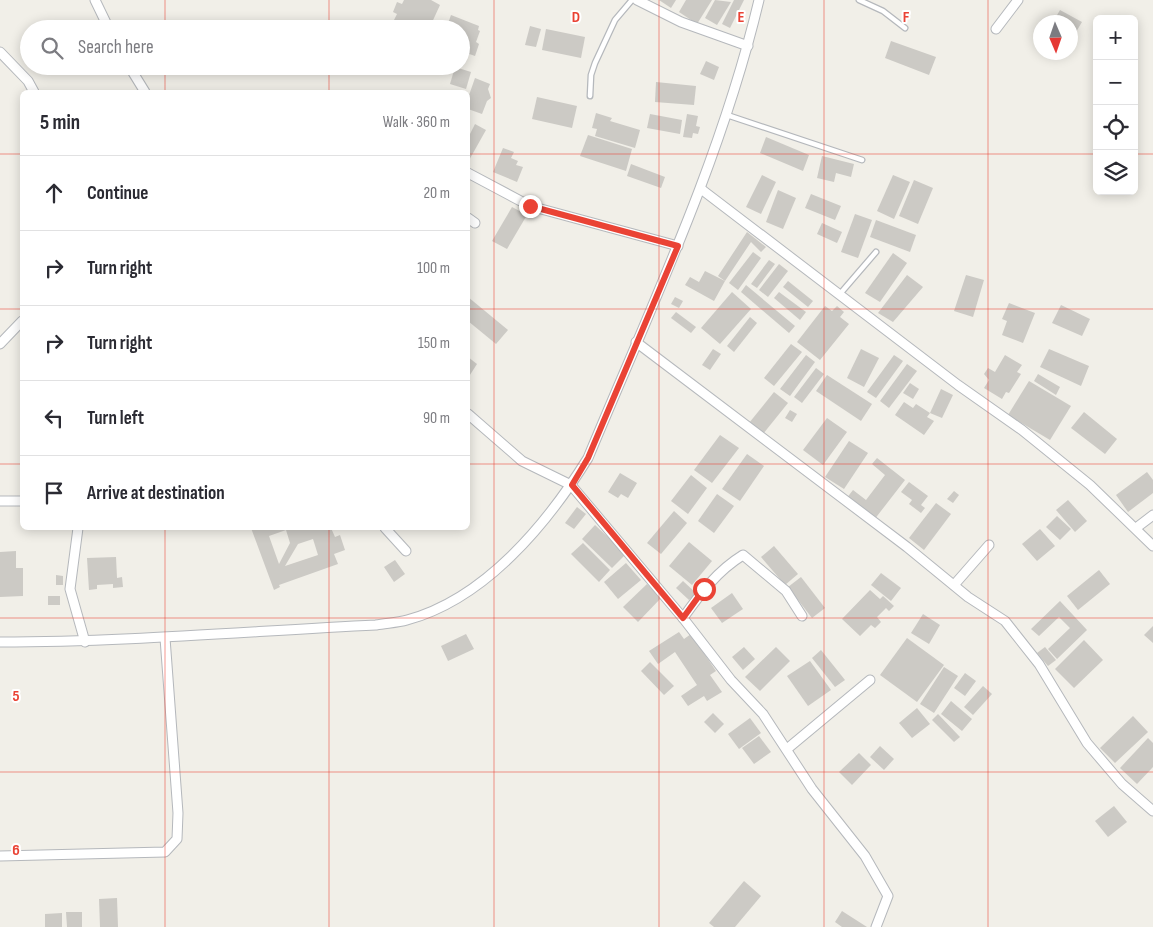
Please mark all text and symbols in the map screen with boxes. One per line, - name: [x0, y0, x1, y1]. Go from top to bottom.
- text: D: [572, 8, 580, 27]
- text: E: [738, 8, 745, 27]
- text: F: [903, 8, 910, 27]
- north arrow: [1033, 15, 1078, 60]
- map controls: [1093, 15, 1138, 195]
- button: +: [1093, 15, 1138, 60]
- search box: [20, 20, 470, 75]
- icon: search: [38, 34, 66, 62]
- text: Search here: [78, 36, 154, 59]
- button: −: [1093, 60, 1138, 105]
- button: locate: [1093, 105, 1138, 150]
- text: 5 min: [40, 110, 80, 135]
- text: Walk · 360 m: [383, 113, 450, 132]
- button: layers: [1093, 150, 1138, 195]
- icon: ahead: [40, 179, 68, 207]
- text: Continue: [87, 182, 148, 205]
- text: 20 m: [423, 184, 450, 203]
- route end: [519, 195, 542, 218]
- icon: right: [40, 254, 68, 282]
- text: Turn right: [87, 257, 152, 280]
- text: 100 m: [417, 259, 450, 278]
- icon: right: [40, 329, 68, 357]
- text: Turn right: [87, 332, 152, 355]
- text: 150 m: [418, 334, 450, 353]
- icon: left: [40, 404, 68, 432]
- text: Turn left: [87, 407, 144, 430]
- text: 90 m: [423, 409, 450, 428]
- icon: arrive: [40, 479, 68, 507]
- text: Arrive at destination: [87, 482, 225, 505]
- route start: [693, 578, 716, 601]
- text: 5: [12, 687, 20, 706]
- text: 6: [12, 841, 20, 860]

